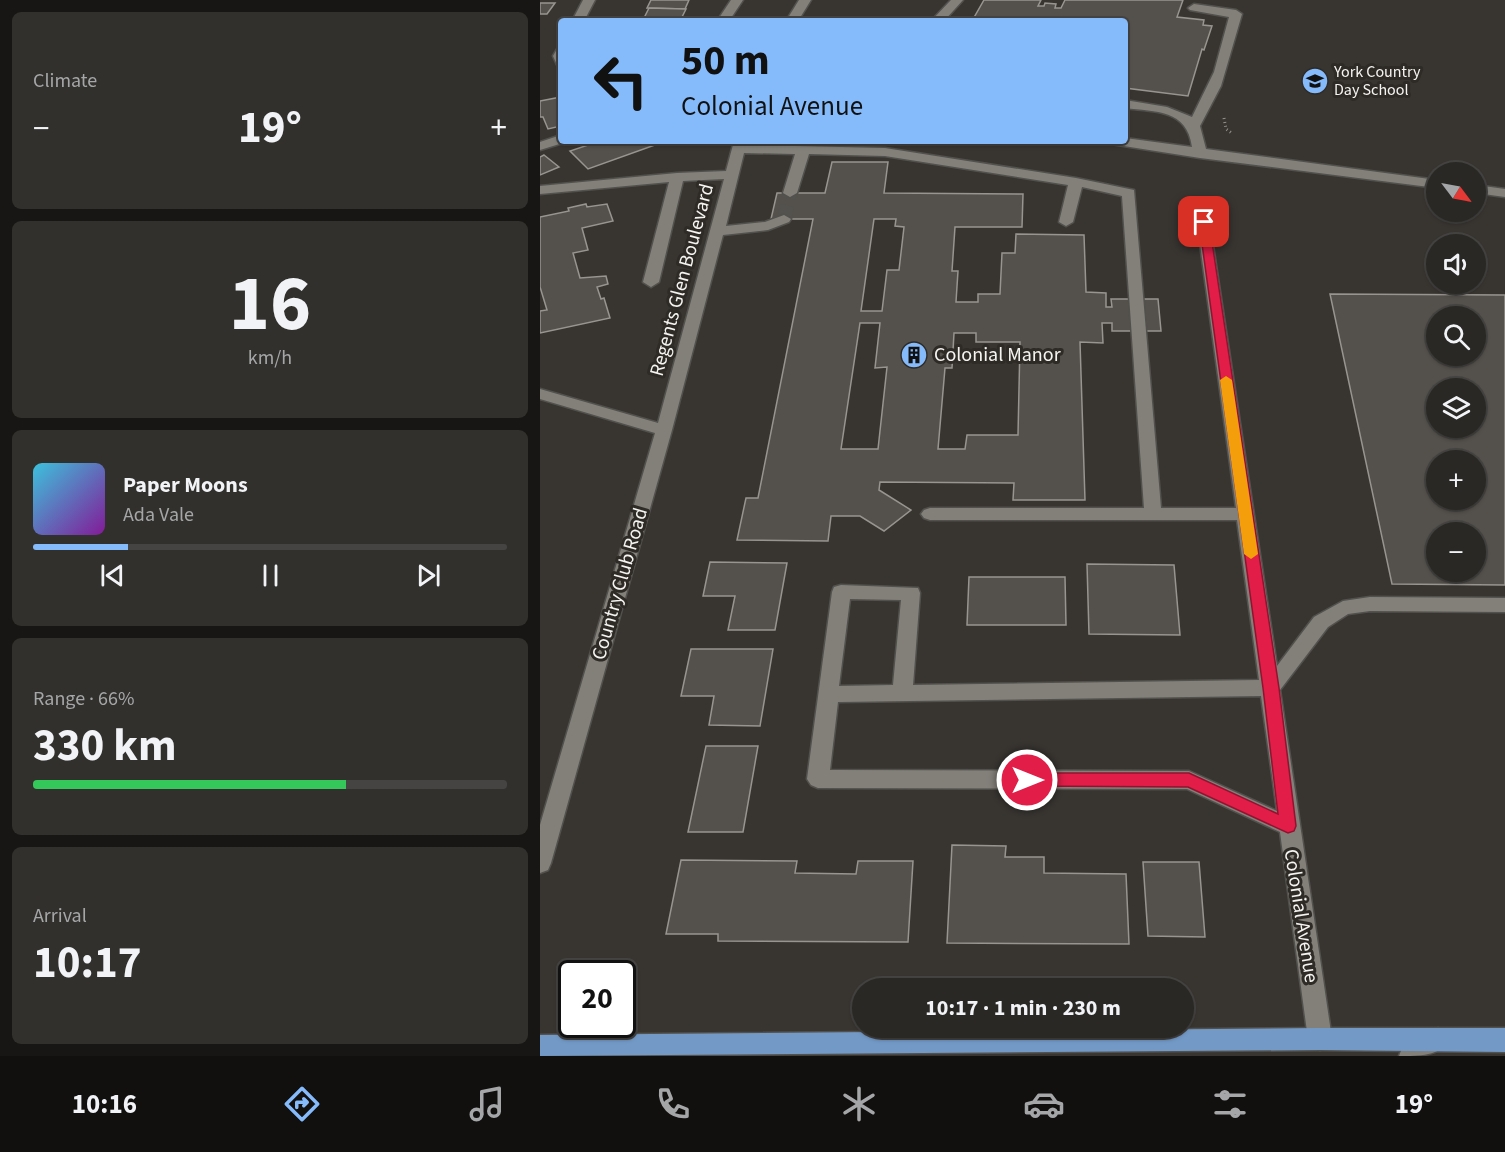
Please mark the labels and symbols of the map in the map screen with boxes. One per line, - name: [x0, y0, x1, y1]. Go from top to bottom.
- place label: York Country Day School: [1333, 61, 1421, 101]
- school or university icon: York Country Day School: [1300, 66, 1330, 96]
- north arrow: [1426, 162, 1486, 222]
- street label: Regents Glen Boulevard: [643, 181, 721, 379]
- pin: [1178, 196, 1229, 247]
- building icon: Colonial Manor: [899, 340, 929, 370]
- place label: Colonial Manor: [934, 341, 1061, 369]
- street label: Country Club Road: [585, 505, 655, 663]
- position arrow: [995, 748, 1059, 812]
- street label: Colonial Avenue: [1277, 847, 1325, 985]
- speed limit sign: 20: [558, 960, 636, 1038]

